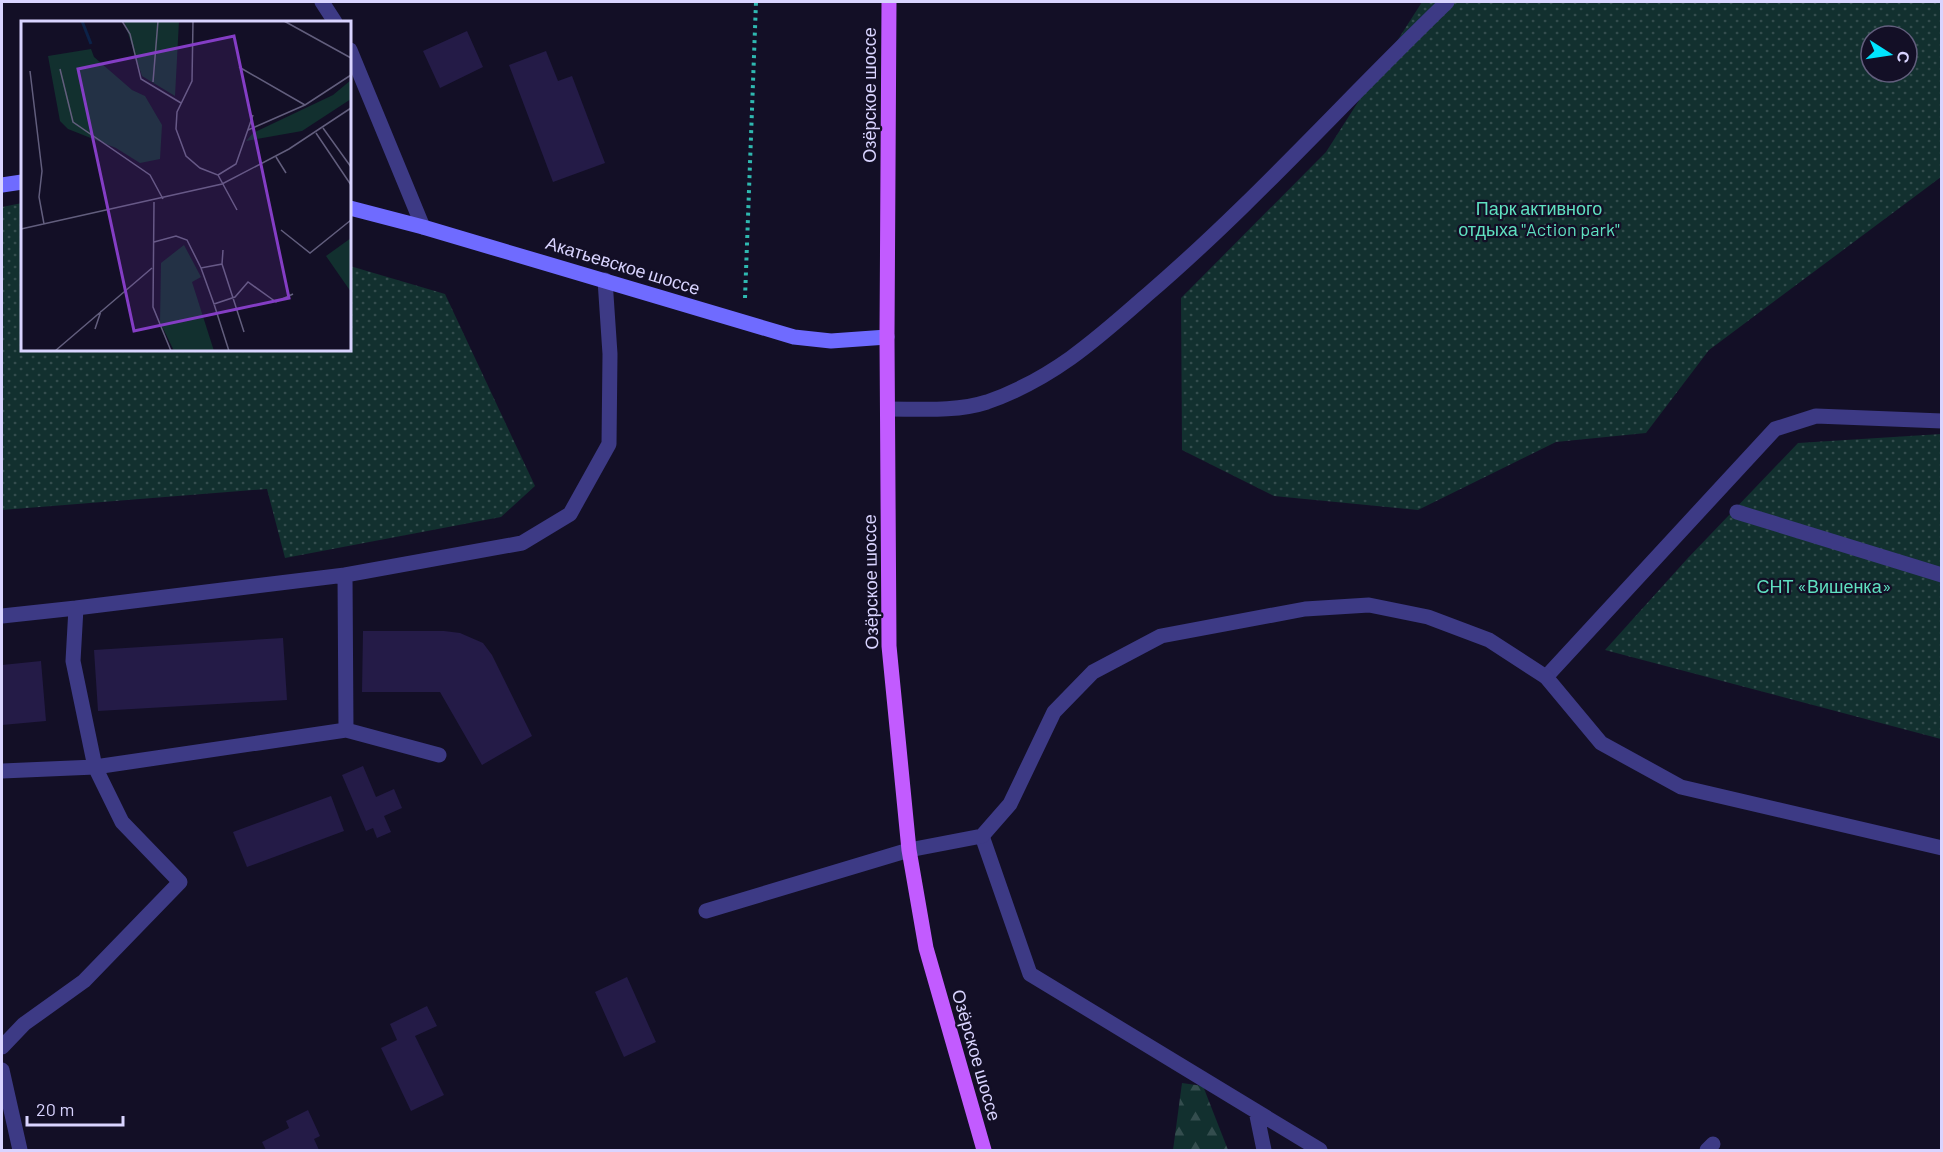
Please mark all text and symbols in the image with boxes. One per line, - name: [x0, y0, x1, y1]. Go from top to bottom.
- inset map: [21, 21, 351, 351]
- north arrow: [1859, 24, 1919, 84]
- street label: Озёрское шоссе: [858, 27, 880, 163]
- text: С: [1894, 50, 1915, 65]
- park label: Парк активного отдыха "Action park": [1458, 197, 1620, 240]
- street label: Акатьевское шоссе: [543, 231, 703, 299]
- street label: Озёрское шоссе: [858, 514, 882, 650]
- park label: СНТ «Вишенка»: [1757, 575, 1891, 597]
- street label: Озёрское шоссе: [948, 987, 1006, 1123]
- scale bar: [27, 1089, 123, 1127]
- text: 20 m: [36, 1098, 74, 1120]

